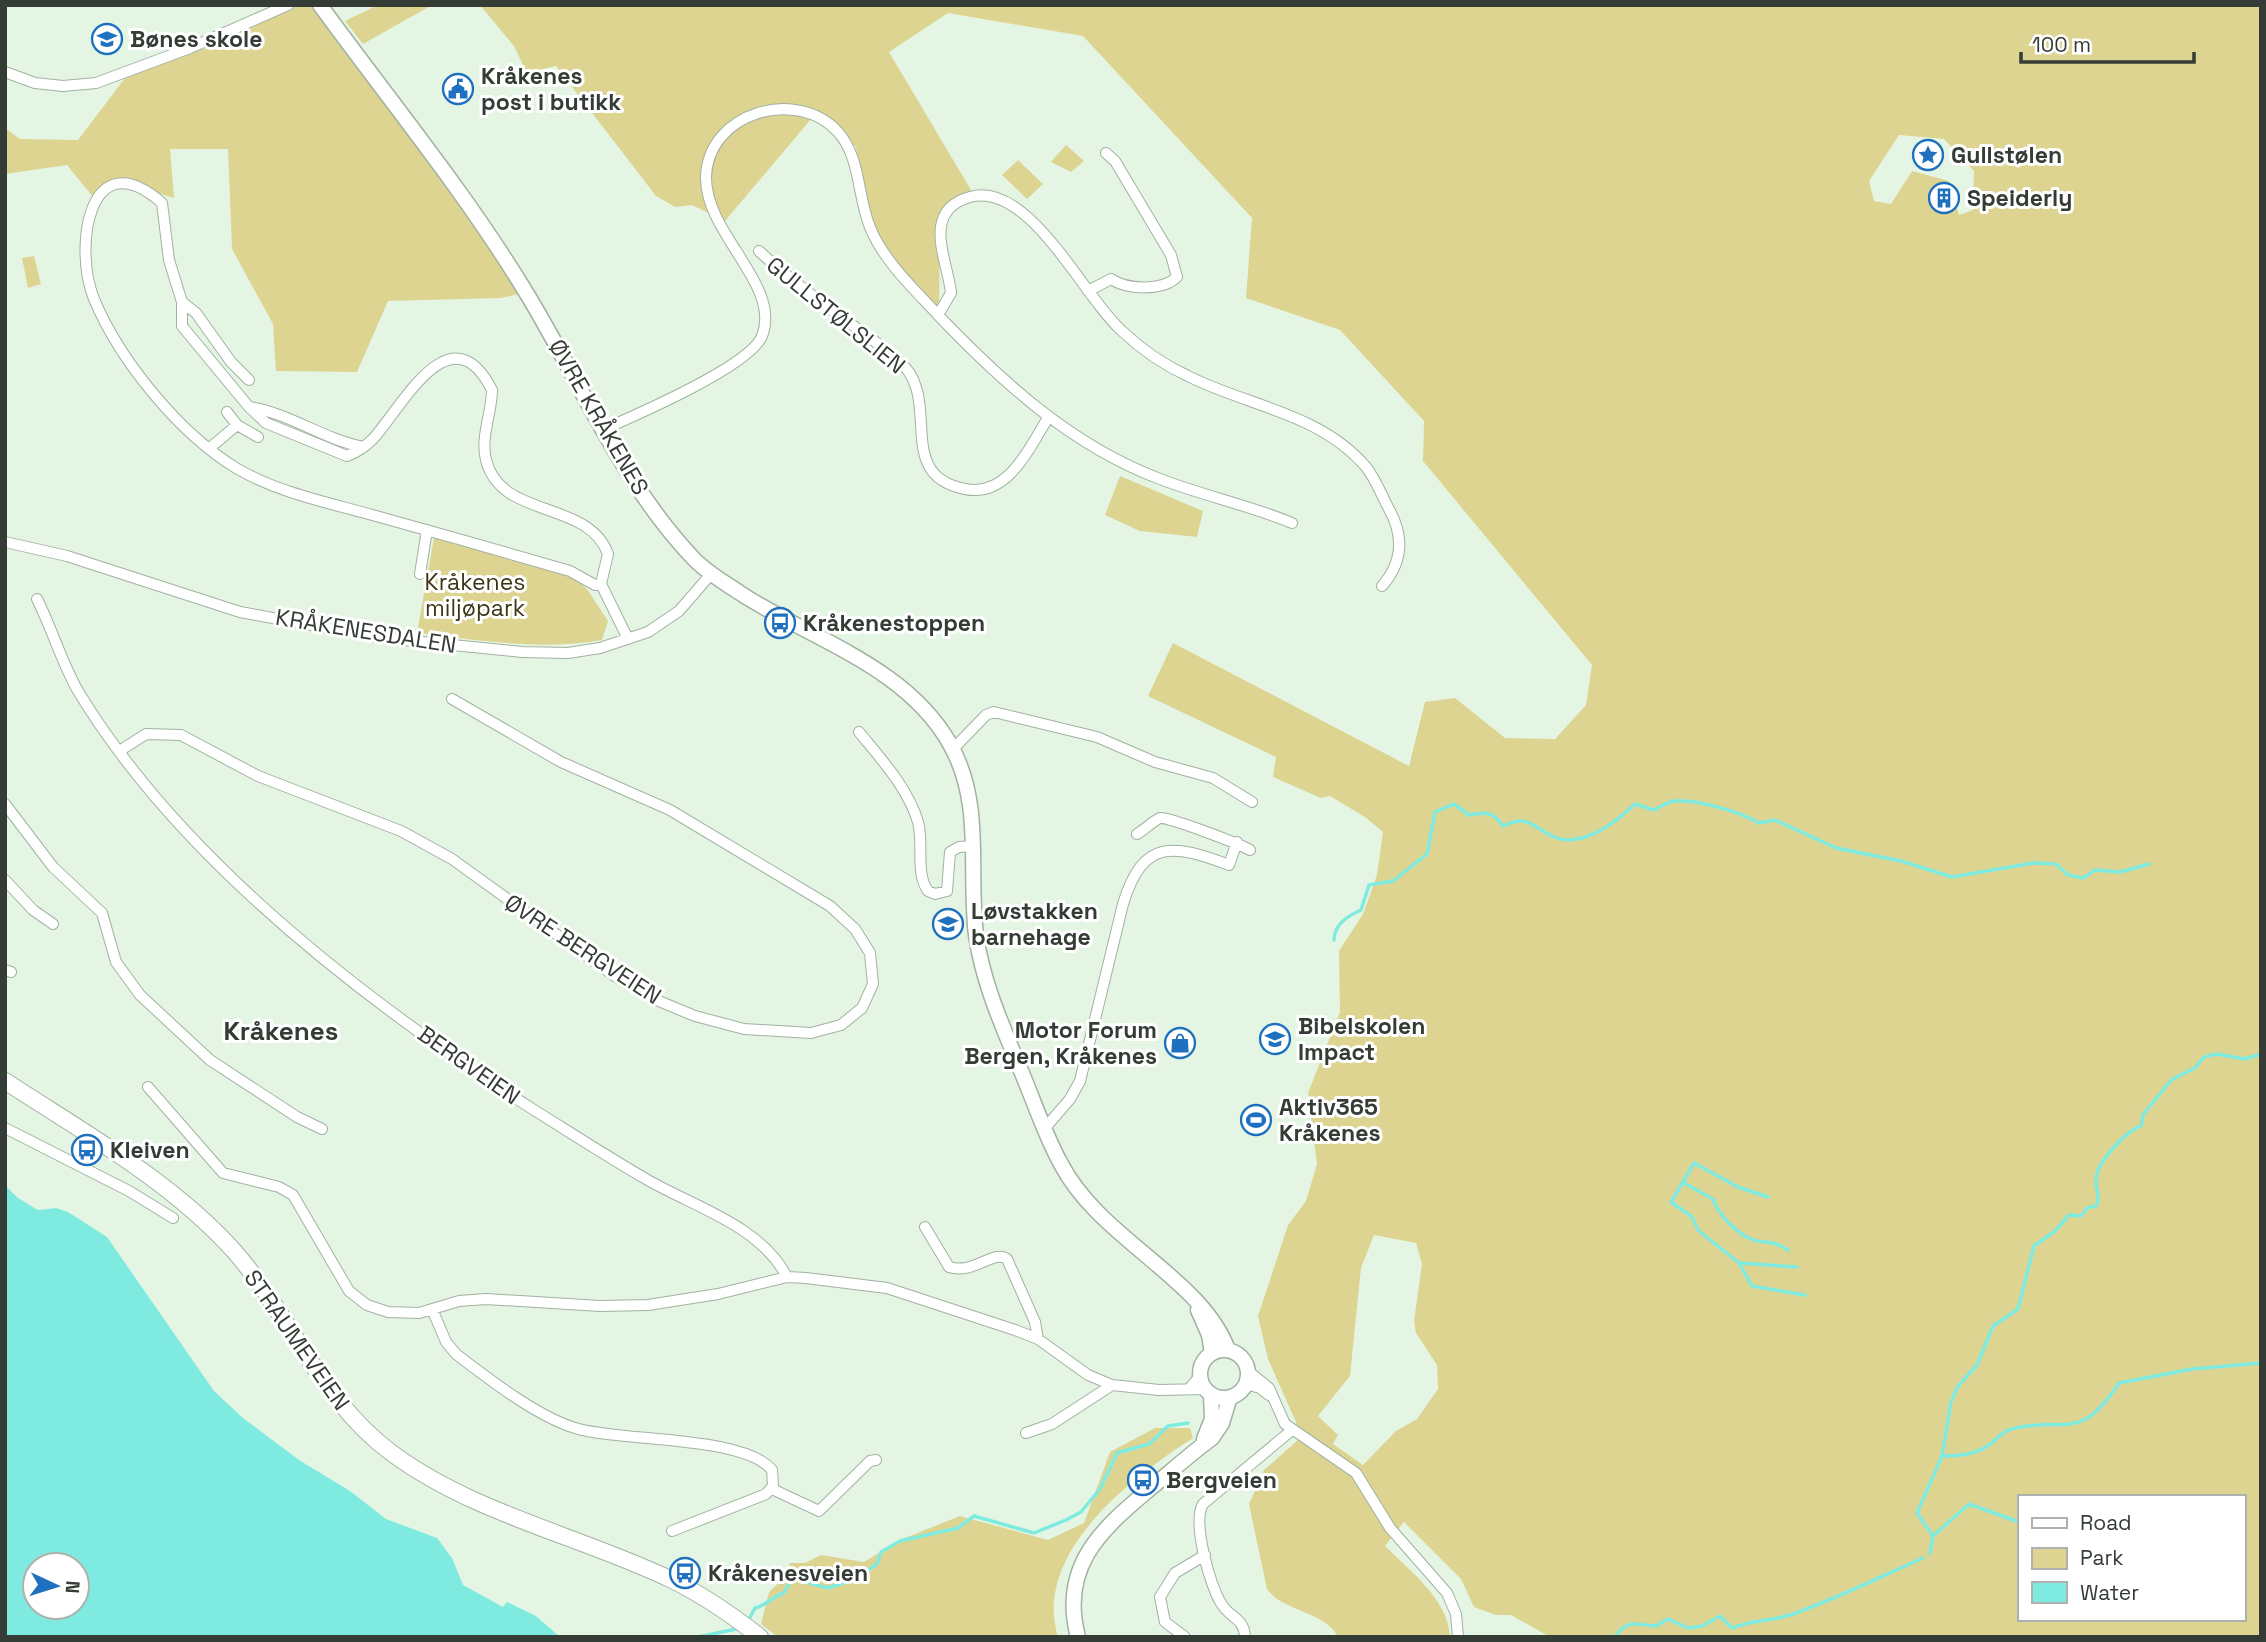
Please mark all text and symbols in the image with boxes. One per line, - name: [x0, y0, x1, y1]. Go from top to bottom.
- scale bar: [2021, 21, 2194, 65]
- school or university icon: Bønes skole: [90, 22, 124, 56]
- place label: Bønes skole: [130, 24, 262, 54]
- text: 100 m: [2032, 31, 2091, 58]
- place label: Kråkenes post i butikk: [481, 61, 621, 117]
- public building icon: Kråkenes post i butikk: [441, 72, 475, 106]
- place icon: Gullstølen: [1911, 138, 1945, 172]
- place label: Gullstølen: [1951, 140, 2062, 170]
- building icon: Speiderly: [1927, 181, 1961, 215]
- place label: Speiderly: [1967, 183, 2072, 213]
- street label: GULLSTØLSLIEN: [760, 250, 912, 380]
- street label: ØVRE KRÅKENES: [542, 334, 656, 500]
- park label: Kråkenes miljøpark: [425, 567, 525, 623]
- street label: KRÅKENESDALEN: [274, 602, 458, 660]
- bus stop icon: Kråkenestoppen: [763, 606, 797, 640]
- place label: Kråkenestoppen: [803, 608, 985, 638]
- street label: ØVRE BERGVEIEN: [499, 887, 667, 1011]
- place label: Løvstakken barnehage: [971, 896, 1098, 952]
- school or university icon: Løvstakken barnehage: [931, 907, 965, 941]
- place label: Bibelskolen Impact: [1298, 1011, 1425, 1067]
- district label: Kråkenes: [224, 1014, 338, 1048]
- place label: Motor Forum Bergen, Kråkenes: [964, 1015, 1157, 1071]
- street label: BERGVEIEN: [412, 1019, 526, 1111]
- school or university icon: Bibelskolen Impact: [1258, 1022, 1292, 1056]
- shop icon: Motor Forum Bergen, Kråkenes: [1163, 1026, 1197, 1060]
- place label: Aktiv365 Kråkenes: [1279, 1092, 1381, 1148]
- sports icon: Aktiv365 Kråkenes: [1239, 1103, 1273, 1137]
- bus stop icon: Kleiven: [70, 1133, 104, 1167]
- place label: Kleiven: [110, 1135, 190, 1165]
- street label: STRAUMEVEIEN: [237, 1264, 357, 1416]
- bus stop icon: Bergveien: [1126, 1463, 1160, 1497]
- place label: Bergveien: [1166, 1465, 1277, 1495]
- legend: [2018, 1495, 2245, 1621]
- text: Road: [2080, 1509, 2132, 1536]
- text: Park: [2080, 1544, 2124, 1571]
- north arrow: [21, 1551, 91, 1621]
- bus stop icon: Kråkenesveien: [668, 1556, 702, 1590]
- place label: Kråkenesveien: [708, 1558, 868, 1588]
- text: Water: [2080, 1579, 2139, 1606]
- text: N: [60, 1580, 85, 1594]

